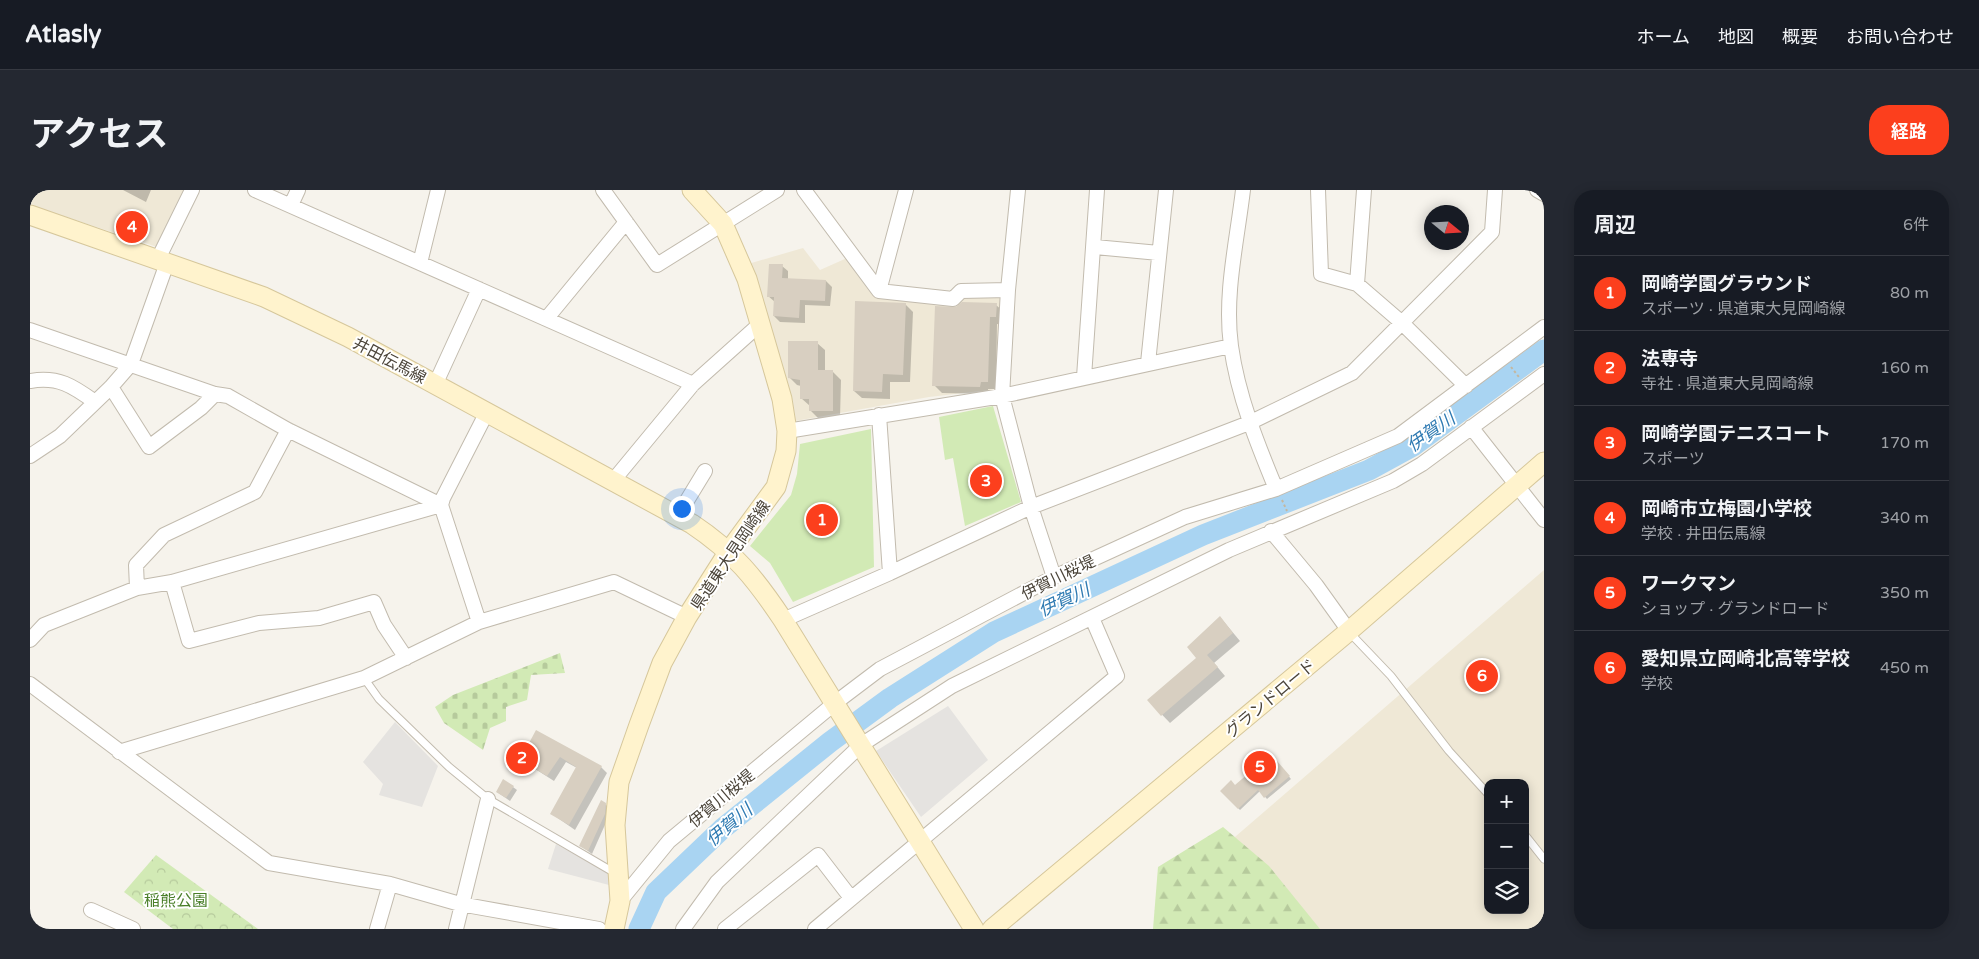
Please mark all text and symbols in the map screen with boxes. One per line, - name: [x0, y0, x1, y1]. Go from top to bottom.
- text: Atlasly: [25, 20, 101, 49]
- text: ホーム: [1637, 26, 1690, 48]
- text: 地図: [1718, 26, 1754, 48]
- text: 概要: [1782, 26, 1818, 48]
- text: お問い合わせ: [1846, 26, 1954, 48]
- button: 経路: [1869, 105, 1949, 155]
- text: アクセス: [30, 114, 168, 156]
- north arrow: [1424, 205, 1469, 250]
- pin: 4: [116, 208, 148, 246]
- text: 周辺: [1594, 213, 1636, 238]
- text: 6件: [1903, 215, 1929, 235]
- text: 岡崎学園グラウンド: [1641, 273, 1812, 295]
- text: 1: [1605, 283, 1615, 303]
- text: 80 m: [1890, 283, 1929, 303]
- text: スポーツ · 県道東大見岡崎線: [1641, 299, 1845, 319]
- street label: 井田伝馬線: [350, 333, 430, 388]
- text: 法専寺: [1641, 348, 1698, 370]
- text: 2: [1605, 358, 1615, 378]
- text: 160 m: [1880, 358, 1929, 378]
- text: 寺社 · 県道東大見岡崎線: [1641, 374, 1813, 394]
- water label: 伊賀川: [1403, 406, 1461, 456]
- text: 岡崎学園テニスコート: [1641, 423, 1831, 445]
- text: 3: [1605, 433, 1615, 453]
- text: 170 m: [1880, 433, 1929, 453]
- text: スポーツ: [1641, 449, 1705, 469]
- pin: 3: [970, 462, 1002, 500]
- your location: [669, 496, 695, 522]
- street label: 県道東大見岡崎線: [687, 497, 775, 614]
- text: 岡崎市立梅園小学校: [1641, 498, 1812, 520]
- pin: 1: [806, 501, 838, 539]
- text: 4: [1605, 508, 1615, 528]
- text: 340 m: [1880, 508, 1929, 528]
- text: 学校 · 井田伝馬線: [1641, 524, 1765, 544]
- street label: 伊賀川桜堤: [1018, 551, 1098, 603]
- text: ワークマン: [1641, 573, 1736, 595]
- water label: 伊賀川: [1035, 579, 1093, 621]
- text: 5: [1605, 583, 1615, 603]
- text: 350 m: [1880, 583, 1929, 603]
- text: ショップ · グランドロード: [1641, 599, 1829, 619]
- text: 愛知県立岡崎北高等学校: [1641, 648, 1850, 670]
- street label: グランドロード: [1221, 655, 1320, 742]
- pin: 6: [1466, 657, 1498, 695]
- text: 6: [1605, 658, 1615, 678]
- text: 450 m: [1880, 658, 1929, 678]
- text: 学校: [1641, 674, 1673, 694]
- pin: 2: [506, 739, 538, 777]
- pin: 5: [1244, 748, 1276, 786]
- street label: 伊賀川桜堤: [684, 765, 758, 831]
- map controls: [1484, 779, 1529, 914]
- button: +: [1484, 779, 1529, 824]
- water label: 伊賀川: [701, 799, 757, 851]
- button: −: [1484, 824, 1529, 869]
- button: layers: [1484, 869, 1529, 914]
- park label: 稲熊公園: [144, 891, 208, 911]

